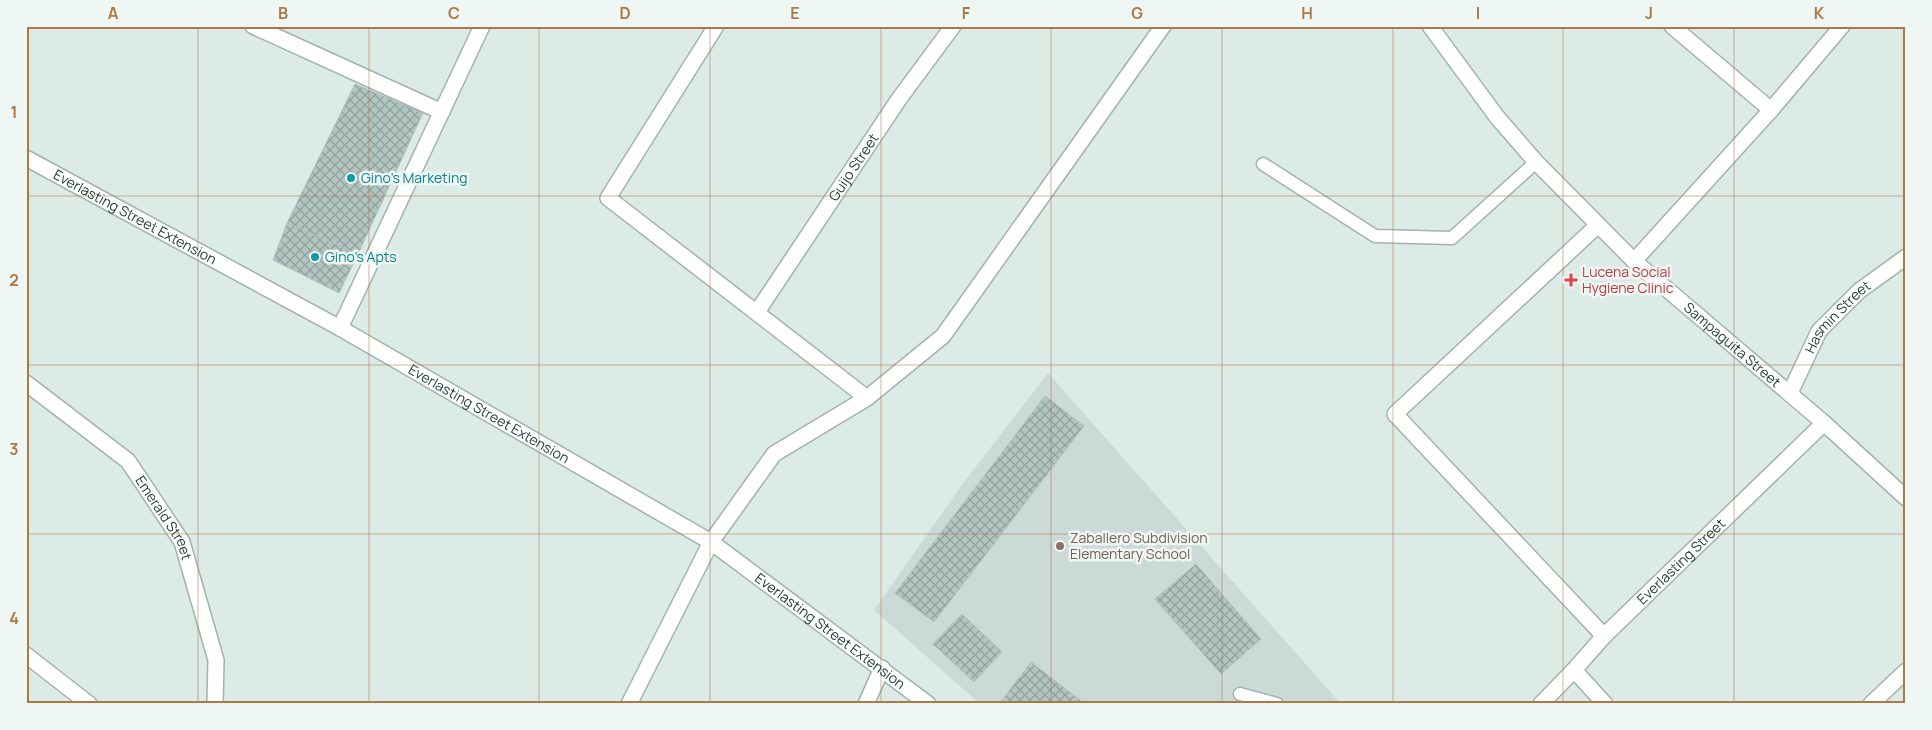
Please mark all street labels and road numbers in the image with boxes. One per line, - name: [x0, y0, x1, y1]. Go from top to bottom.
- street label: Guijo Street: [824, 129, 883, 204]
- street label: Everlasting Street Extension: [50, 165, 220, 269]
- street label: Hasmin Street: [1800, 276, 1874, 356]
- street label: Sampaguita Street: [1680, 298, 1785, 391]
- street label: Everlasting Street Extension: [405, 360, 573, 467]
- street label: Emerald Street: [131, 472, 197, 562]
- street label: Everlasting Street: [1632, 514, 1729, 608]
- street label: Everlasting Street Extension: [751, 568, 909, 693]

